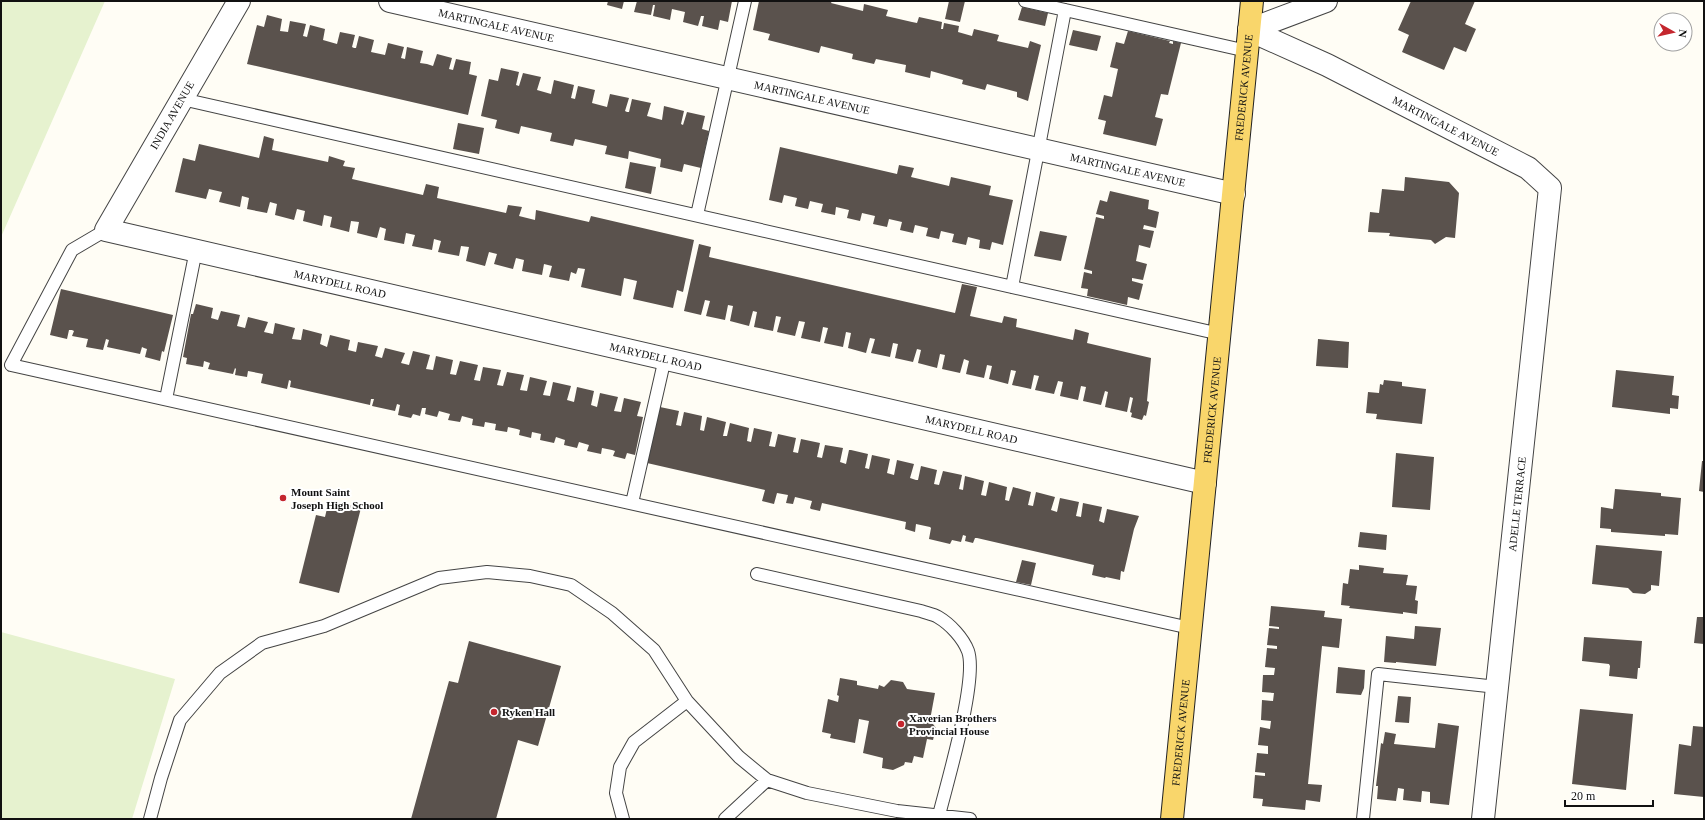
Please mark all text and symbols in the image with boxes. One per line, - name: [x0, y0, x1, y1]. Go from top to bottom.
- street label: MARTINGALE AVENUE: [437, 6, 555, 44]
- north arrow: [1653, 12, 1693, 52]
- text: N: [1676, 29, 1689, 38]
- street label: FREDERICK AVENUE: [1232, 33, 1255, 141]
- street label: INDIA AVENUE: [148, 79, 196, 151]
- street label: MARTINGALE AVENUE: [753, 79, 871, 117]
- street label: MARTINGALE AVENUE: [1390, 94, 1501, 158]
- street label: MARTINGALE AVENUE: [1069, 151, 1187, 189]
- street label: MARYDELL ROAD: [293, 267, 387, 300]
- street label: MARYDELL ROAD: [609, 340, 703, 373]
- street label: FREDERICK AVENUE: [1201, 356, 1223, 464]
- street label: MARYDELL ROAD: [924, 413, 1019, 446]
- street label: ADELLE TERRACE: [1506, 456, 1528, 552]
- place label: Mount Saint Joseph High School: [291, 486, 383, 511]
- marker: Mount Saint Joseph High School: [278, 493, 288, 503]
- street label: FREDERICK AVENUE: [1169, 678, 1192, 786]
- place label: Ryken Hall: [502, 706, 555, 718]
- marker: Ryken Hall: [489, 707, 499, 717]
- place label: Xaverian Brothers Provincial House: [909, 712, 997, 737]
- marker: Xaverian Brothers Provincial House: [896, 719, 906, 729]
- scale bar: [1565, 782, 1653, 808]
- text: 20 m: [1571, 789, 1596, 803]

